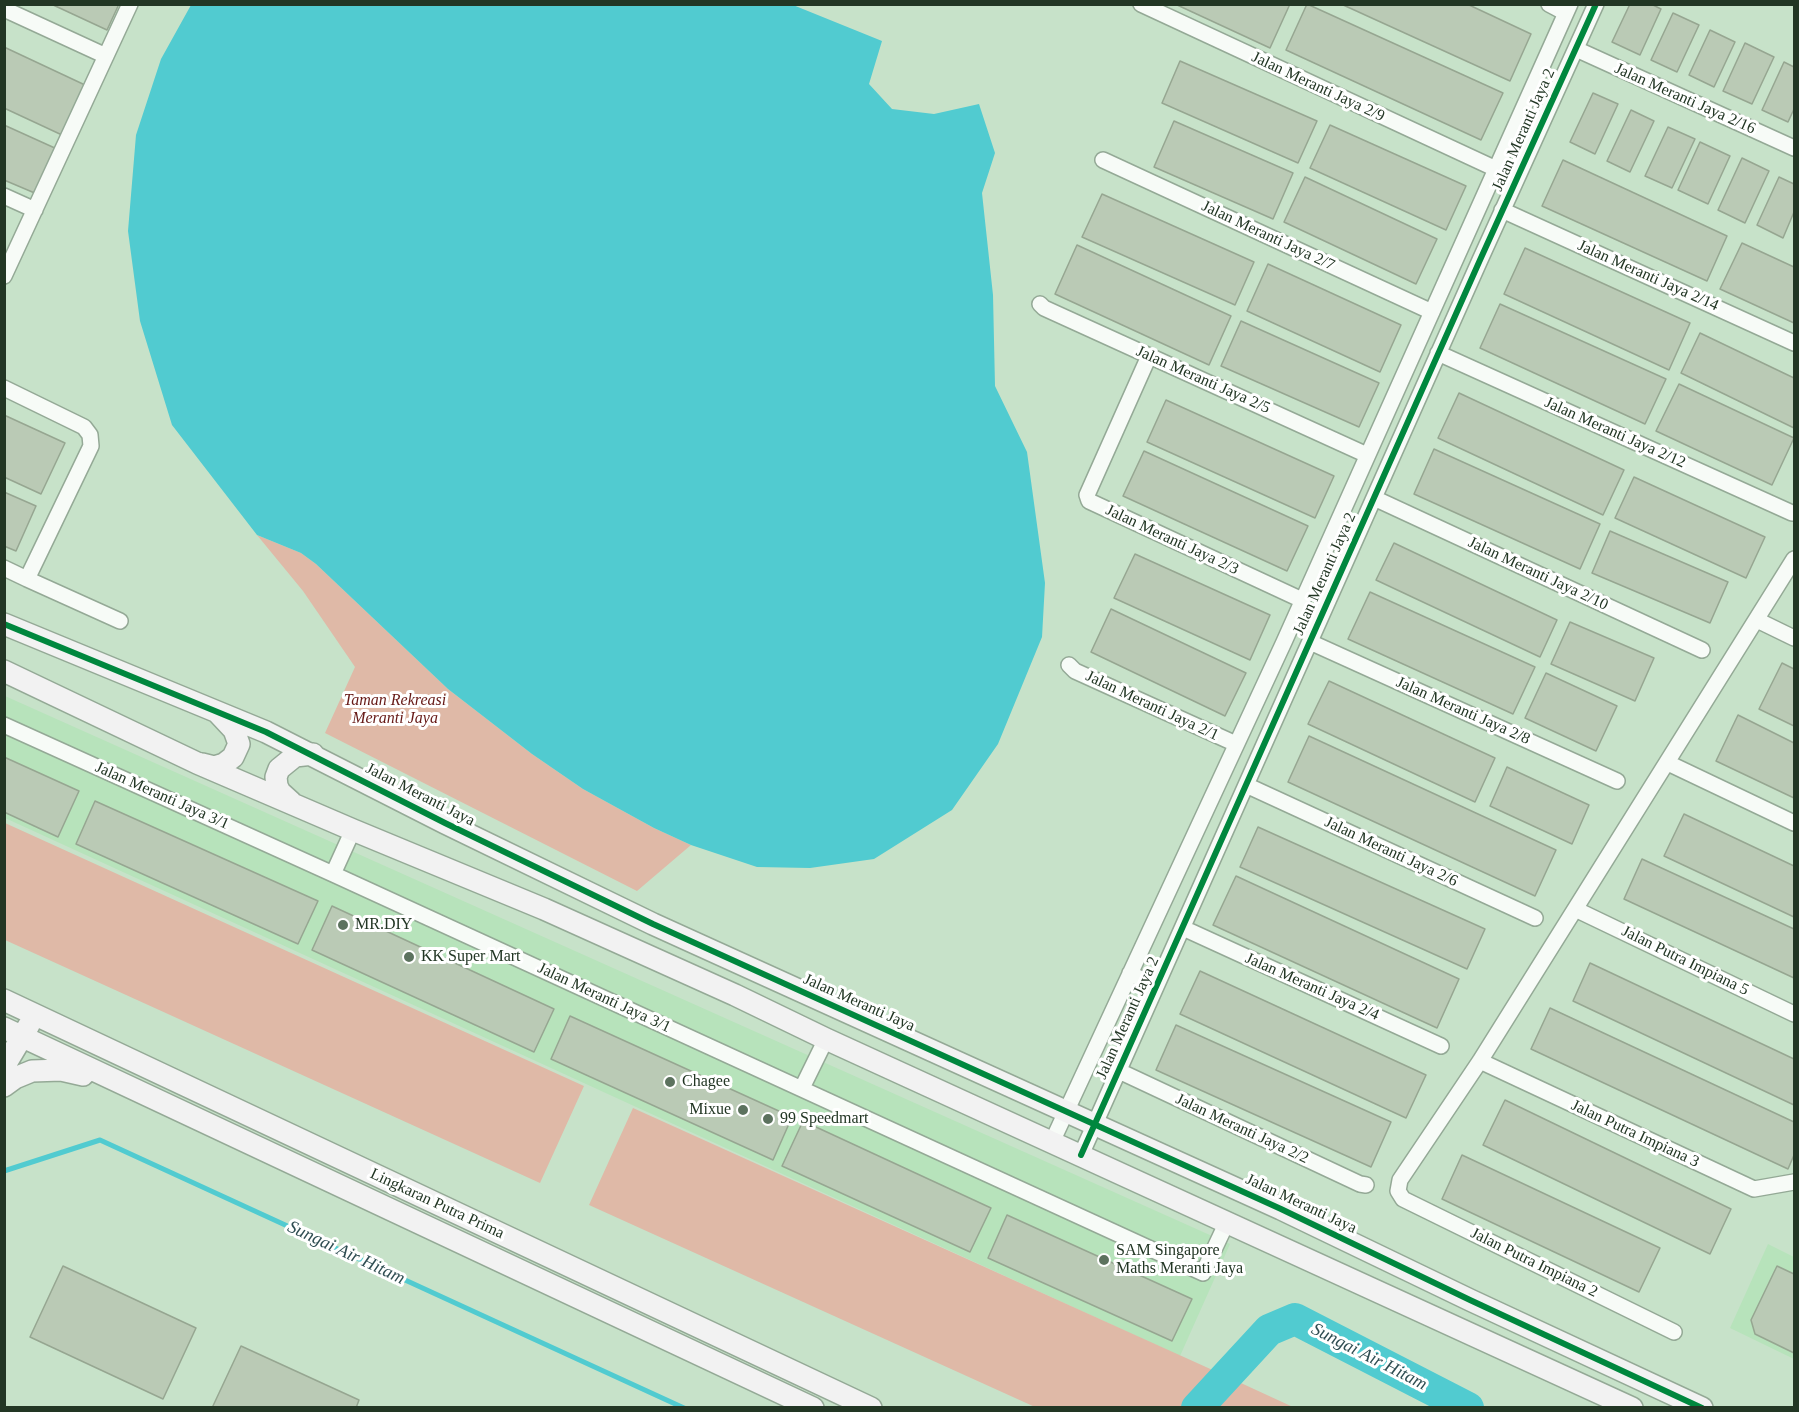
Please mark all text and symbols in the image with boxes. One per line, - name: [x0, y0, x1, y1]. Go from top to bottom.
- street label: Jalan Meranti Jaya 2/9: [1249, 48, 1387, 126]
- street label: Jalan Meranti Jaya 2/16: [1611, 59, 1759, 139]
- street label: Jalan Meranti Jaya 2: [1488, 66, 1560, 194]
- street label: Jalan Meranti Jaya 2/7: [1199, 197, 1337, 275]
- street label: Jalan Meranti Jaya 2/14: [1574, 236, 1722, 316]
- street label: Jalan Meranti Jaya 2/5: [1133, 342, 1273, 418]
- street label: Jalan Meranti Jaya 2/12: [1541, 393, 1689, 473]
- street label: Jalan Meranti Jaya 2/3: [1103, 501, 1241, 579]
- street label: Jalan Meranti Jaya 2: [1289, 510, 1361, 638]
- street label: Jalan Meranti Jaya 2/10: [1465, 533, 1611, 615]
- street label: Jalan Meranti Jaya 2/1: [1083, 667, 1221, 745]
- street label: Jalan Meranti Jaya 2/8: [1393, 673, 1533, 749]
- park label: Taman Rekreasi Meranti Jaya: [344, 691, 446, 729]
- street label: Jalan Meranti Jaya 3/1: [92, 758, 232, 834]
- street label: Jalan Meranti Jaya: [362, 759, 478, 831]
- street label: Jalan Meranti Jaya 2/6: [1322, 813, 1460, 891]
- place label: MR.DIY: [355, 915, 412, 935]
- marker: MR.DIY: [336, 918, 350, 932]
- street label: Jalan Putra Impiana 5: [1618, 922, 1752, 1000]
- place label: KK Super Mart: [421, 947, 521, 967]
- street label: Jalan Meranti Jaya 2/4: [1242, 949, 1382, 1025]
- marker: KK Super Mart: [402, 950, 416, 964]
- street label: Jalan Meranti Jaya 2: [1092, 954, 1164, 1082]
- street label: Jalan Meranti Jaya 3/1: [535, 959, 673, 1037]
- street label: Jalan Meranti Jaya: [800, 970, 918, 1036]
- place label: Chagee: [682, 1072, 730, 1092]
- marker: Chagee: [663, 1075, 677, 1089]
- street label: Jalan Meranti Jaya 2/2: [1173, 1090, 1311, 1168]
- street label: Jalan Putra Impiana 3: [1568, 1096, 1702, 1172]
- place label: Mixue: [689, 1100, 731, 1120]
- marker: Mixue: [736, 1103, 750, 1117]
- place label: 99 Speedmart: [780, 1109, 868, 1129]
- marker: 99 Speedmart: [761, 1112, 775, 1126]
- street label: Lingkaran Putra Prima: [367, 1165, 507, 1243]
- street label: Jalan Meranti Jaya: [1243, 1170, 1359, 1238]
- water label: Sungai Air Hitam: [284, 1216, 408, 1290]
- street label: Jalan Putra Impiana 2: [1467, 1224, 1601, 1302]
- place label: SAM Singapore Maths Meranti Jaya: [1116, 1241, 1243, 1279]
- marker: SAM Singapore Maths Meranti Jaya: [1097, 1253, 1111, 1267]
- water label: Sungai Air Hitam: [1308, 1319, 1430, 1395]

